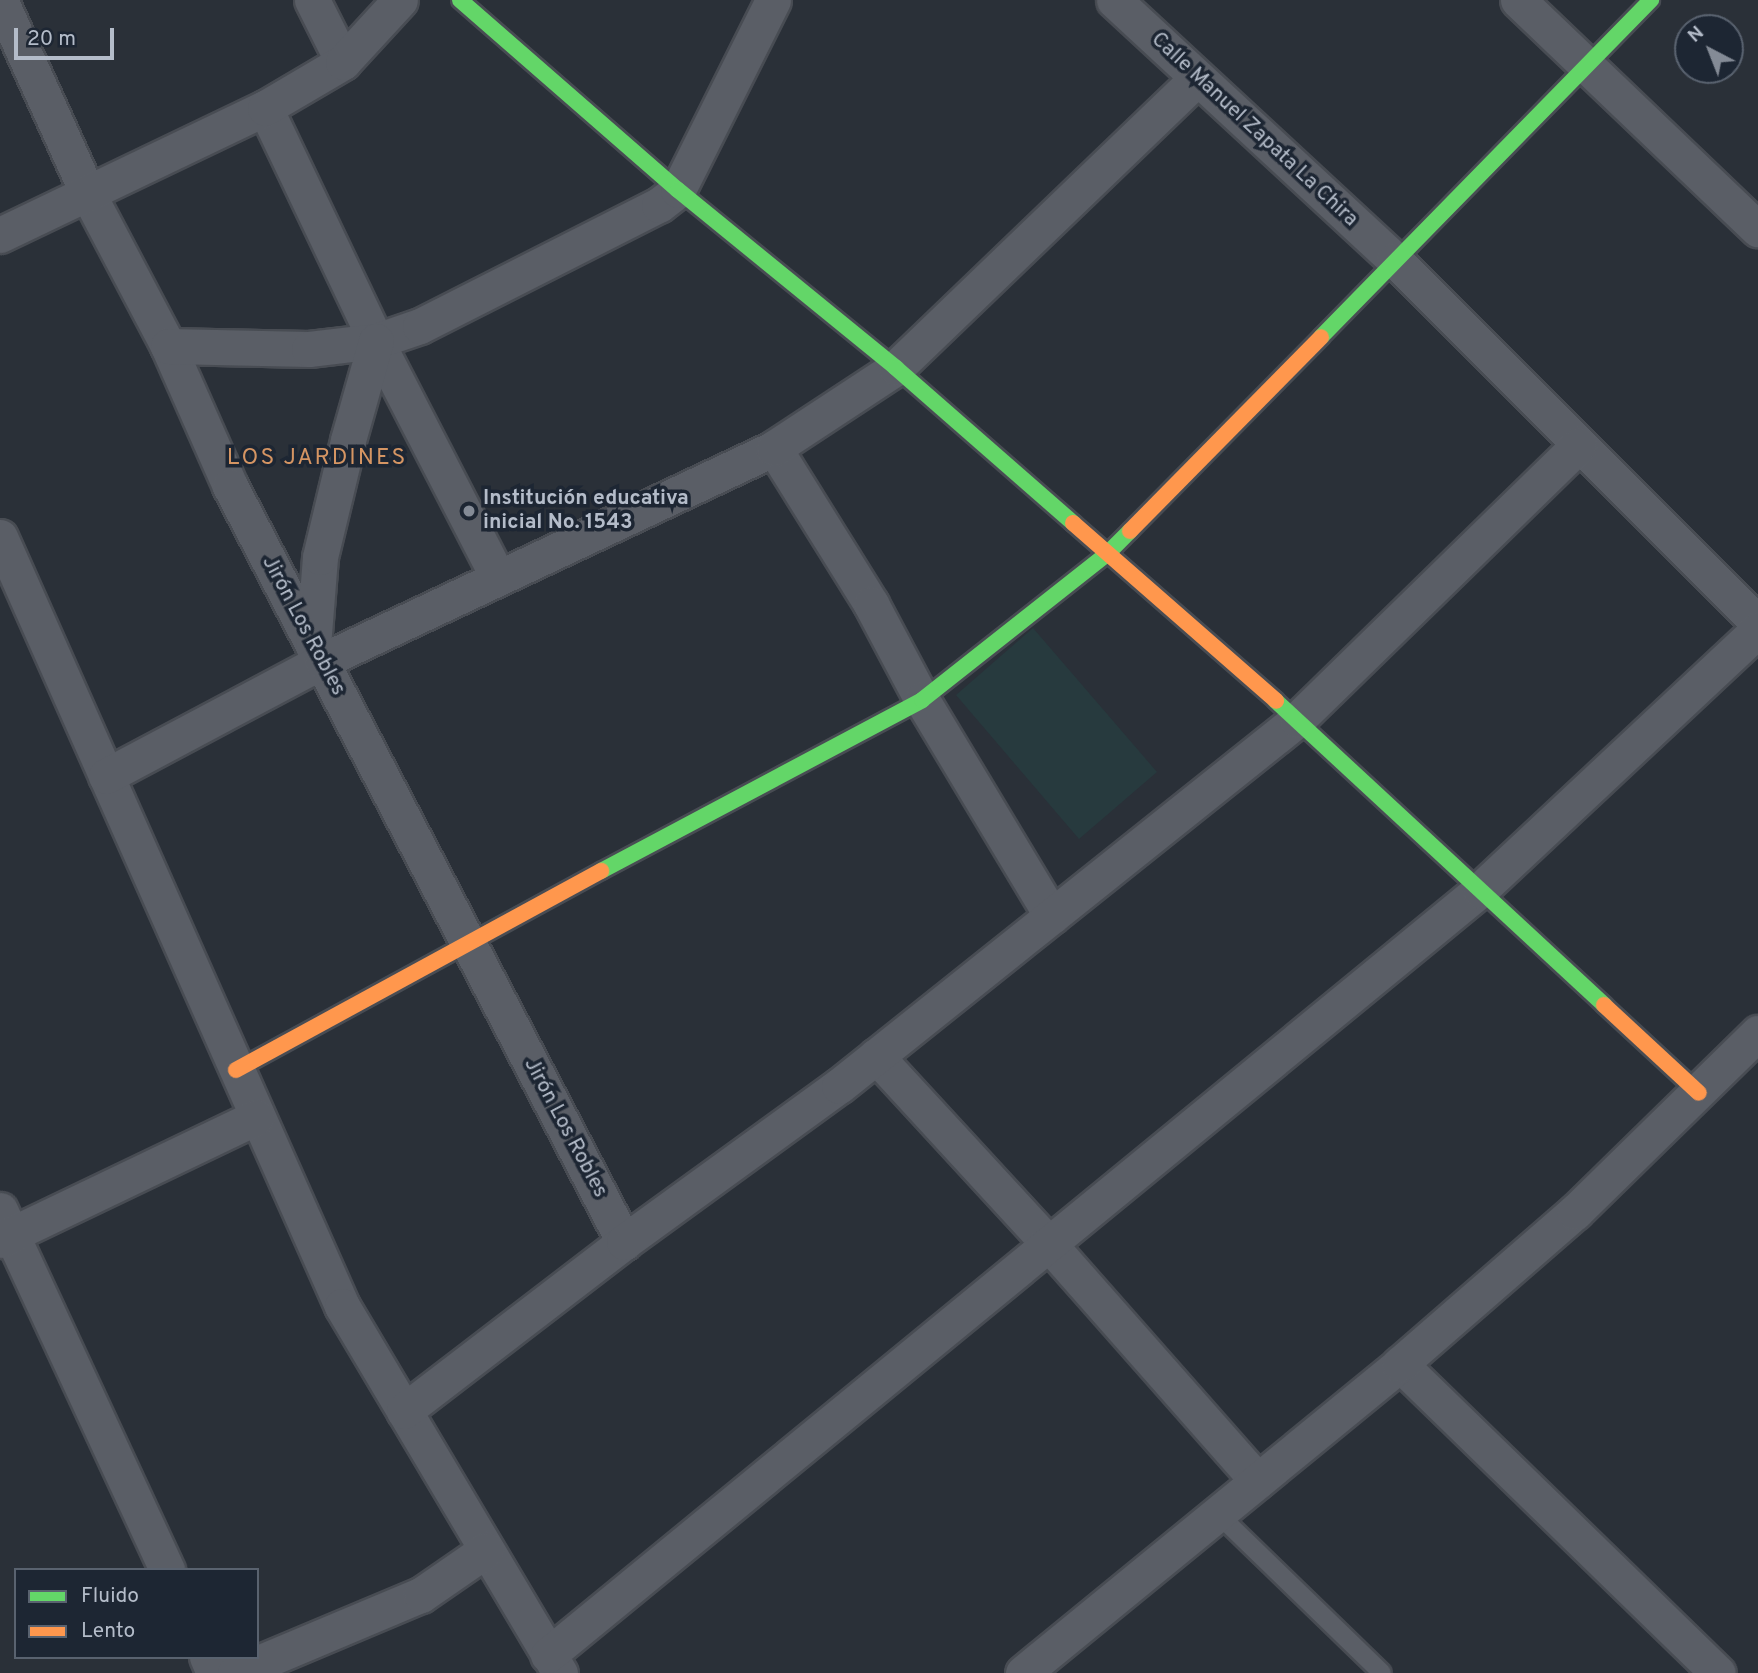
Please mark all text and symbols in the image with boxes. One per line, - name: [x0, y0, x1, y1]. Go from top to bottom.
- scale bar: [18, 14, 117, 58]
- north arrow: [1674, 14, 1744, 84]
- text: N: [1683, 21, 1709, 48]
- text: 20 m: [27, 26, 76, 53]
- street label: Calle Manuel Zapata La Chira: [1145, 28, 1363, 232]
- district label: LOS JARDINES: [228, 445, 406, 473]
- place label: Institución educativa inicial No. 1543: [483, 486, 689, 536]
- marker: Institución educativa inicial No. 1543: [461, 503, 477, 519]
- street label: Jirón Los Robles: [256, 552, 350, 700]
- street label: Jirón Los Robles: [518, 1054, 612, 1202]
- legend: [14, 1568, 259, 1659]
- text: Fluido: [81, 1583, 139, 1610]
- text: Lento: [81, 1618, 135, 1645]

